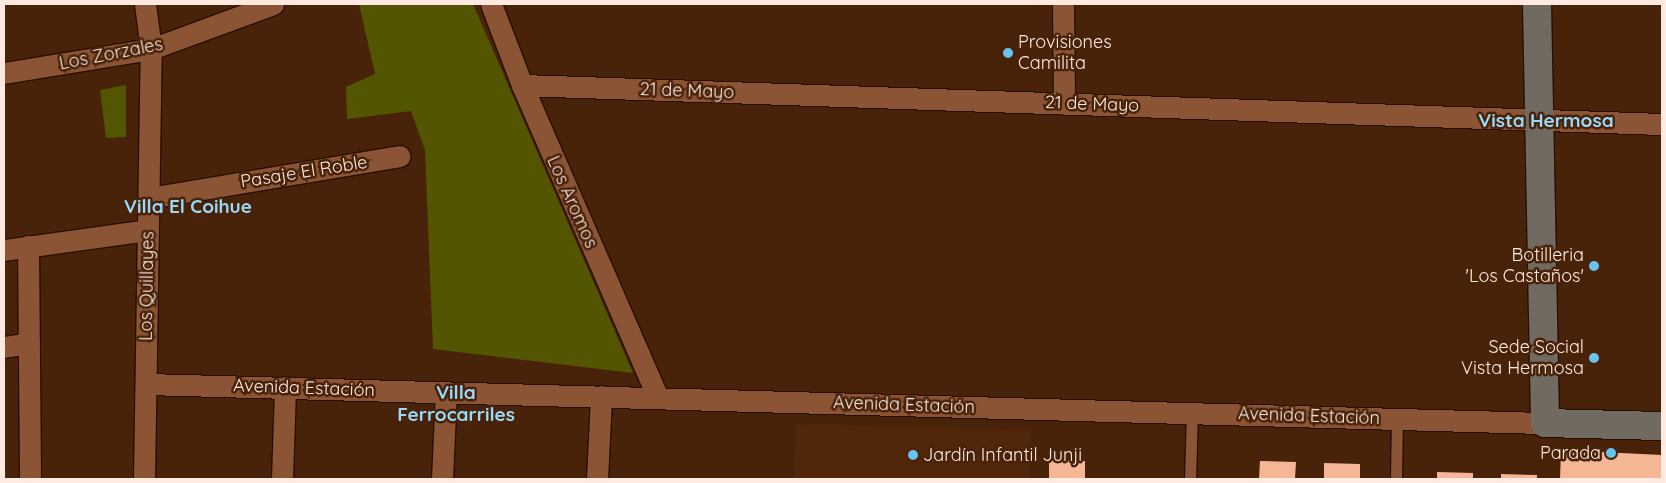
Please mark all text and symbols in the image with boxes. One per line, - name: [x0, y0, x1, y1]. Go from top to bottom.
- place label: Provisiones Camilita: [1018, 32, 1112, 74]
- street label: Los Zorzales: [57, 33, 165, 75]
- marker: Provisiones Camilita: [1002, 47, 1014, 59]
- street label: 21 de Mayo: [639, 79, 735, 103]
- street label: 21 de Mayo: [1044, 92, 1140, 116]
- district label: Vista Hermosa: [1478, 110, 1614, 132]
- street label: Pasaje El Roble: [239, 151, 369, 193]
- street label: Los Aromos: [542, 153, 602, 251]
- district label: Villa El Coihue: [124, 196, 252, 218]
- street label: Los Quillayes: [135, 231, 159, 341]
- place label: Botilleria 'Los Castaños': [1465, 245, 1584, 288]
- marker: Botilleria 'Los Castaños': [1588, 260, 1600, 272]
- place label: Sede Social Vista Hermosa: [1461, 337, 1584, 379]
- marker: Sede Social Vista Hermosa: [1588, 352, 1600, 364]
- street label: Avenida Estación: [233, 375, 375, 401]
- district label: Villa Ferrocarriles: [397, 382, 515, 426]
- street label: Avenida Estación: [833, 392, 975, 418]
- street label: Avenida Estación: [1238, 403, 1380, 429]
- place label: Parada: [1540, 442, 1601, 464]
- place label: Jardín Infantil Junji: [923, 444, 1082, 466]
- marker: Parada: [1605, 447, 1617, 459]
- marker: Jardín Infantil Junji: [907, 449, 919, 461]

